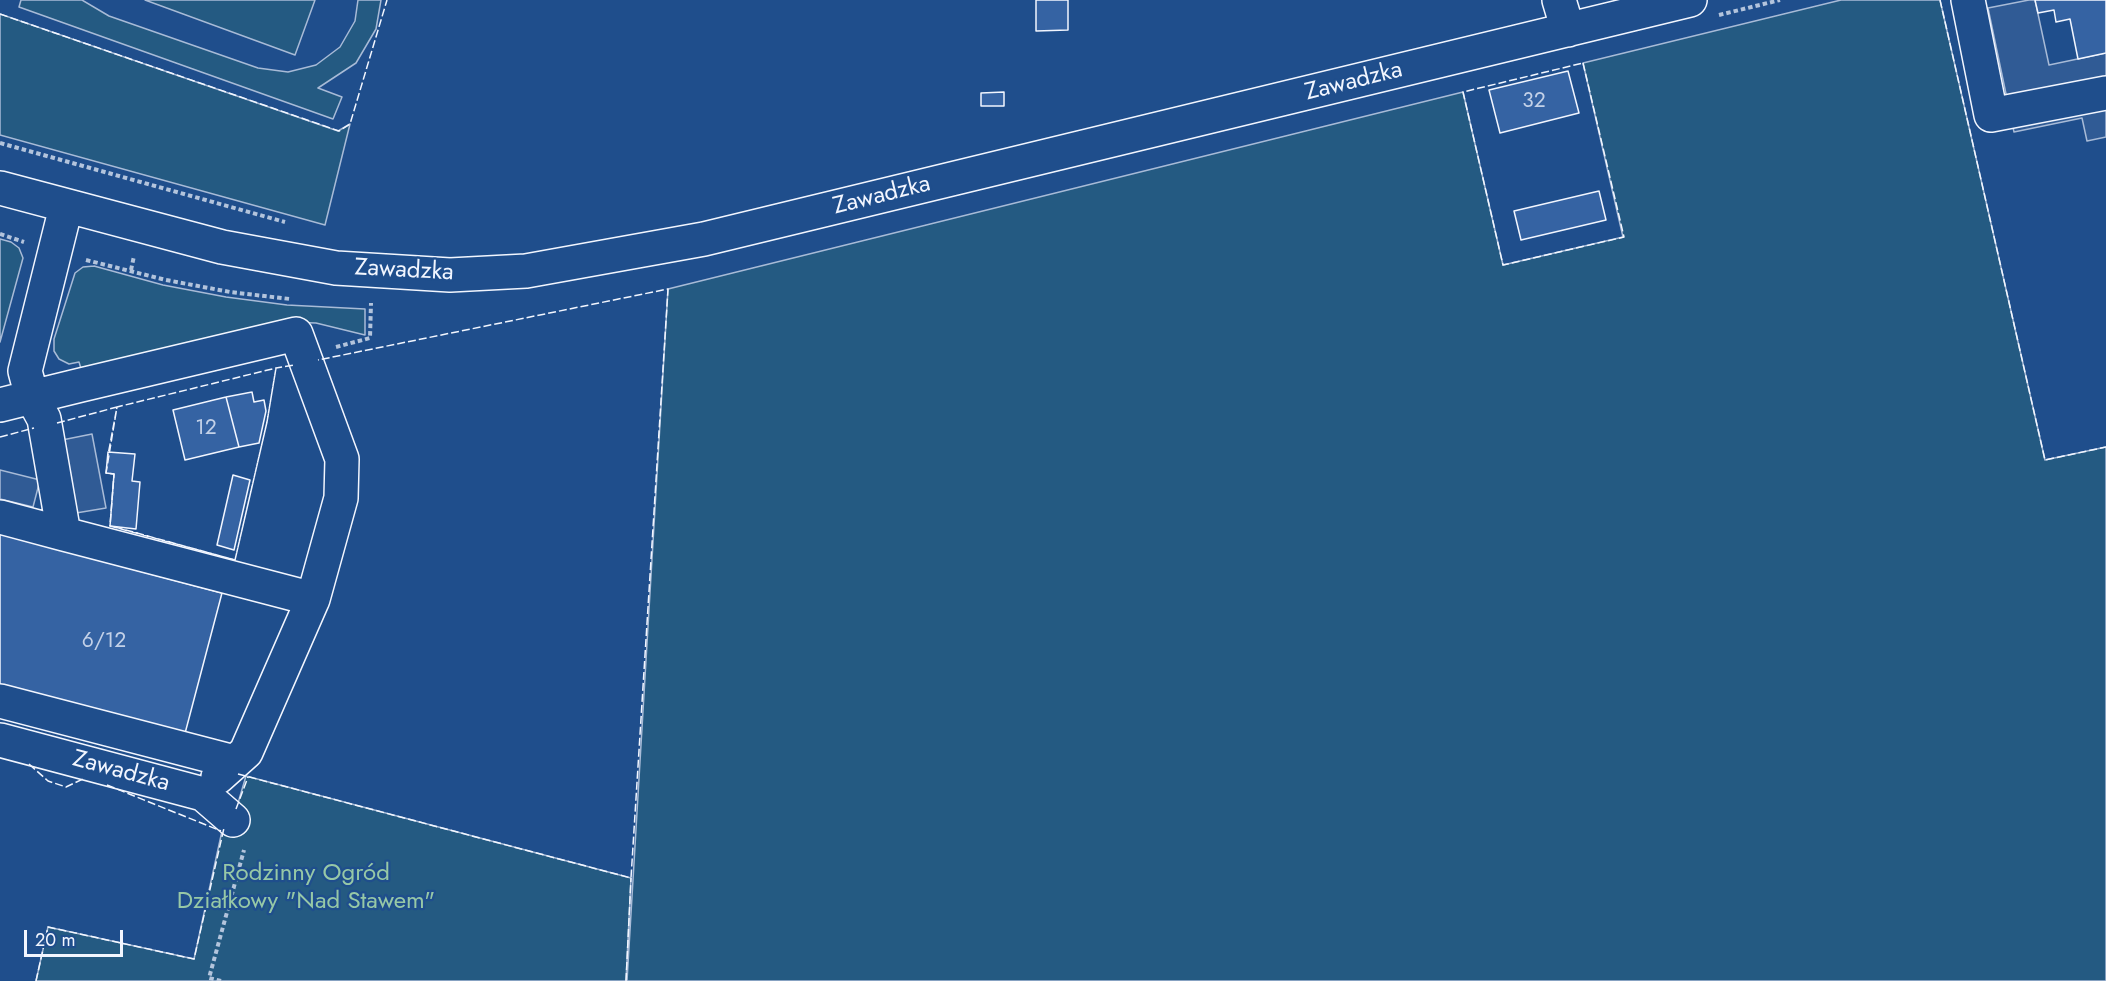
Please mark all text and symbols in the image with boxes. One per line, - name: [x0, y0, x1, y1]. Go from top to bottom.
- street label: Zawadzka: [1302, 56, 1406, 108]
- house number: 32: [1522, 89, 1546, 115]
- street label: Zawadzka: [830, 170, 934, 222]
- street label: Zawadzka: [354, 254, 454, 288]
- house number: 12: [195, 416, 217, 442]
- house number: 6/12: [82, 629, 126, 655]
- street label: Zawadzka: [69, 745, 173, 799]
- park label: Rodzinny Ogród Działkowy "Nad Stawem": [177, 860, 435, 916]
- scale bar: [27, 918, 126, 956]
- text: 20 m: [35, 927, 75, 953]

